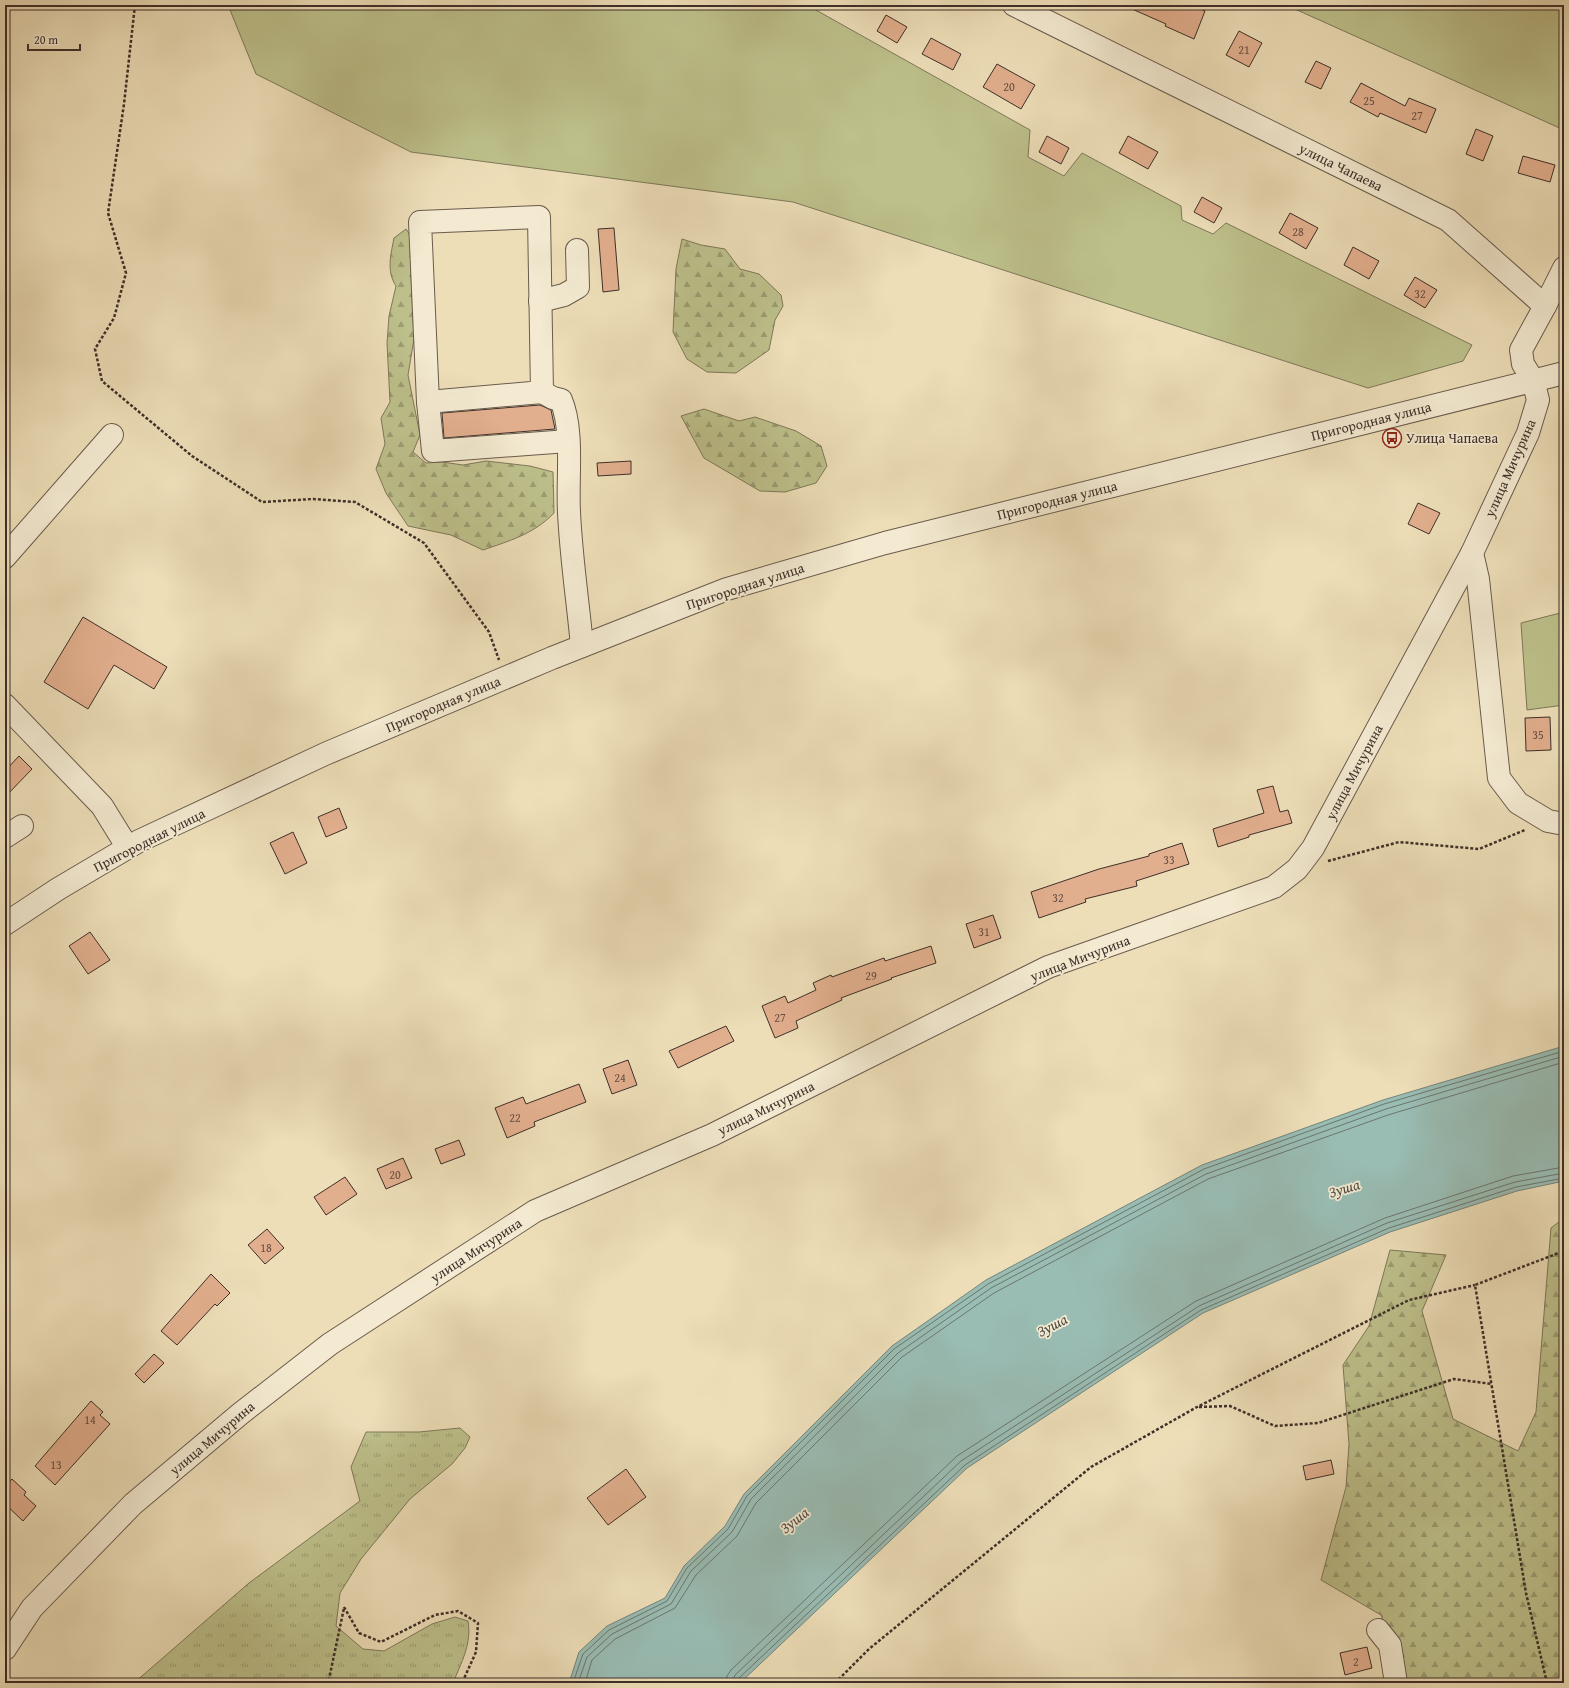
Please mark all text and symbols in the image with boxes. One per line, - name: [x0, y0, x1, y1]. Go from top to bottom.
- scale bar: [28, 26, 80, 52]
- text: 20 m: [34, 31, 58, 48]
- house number: 21: [1238, 41, 1250, 58]
- house number: 20: [1003, 78, 1015, 95]
- house number: 25: [1363, 92, 1375, 109]
- house number: 27: [1411, 107, 1423, 124]
- street label: улица Чапаева: [1295, 138, 1386, 196]
- house number: 28: [1292, 223, 1304, 240]
- house number: 32: [1414, 285, 1426, 302]
- street label: Пригородная улица: [1309, 396, 1433, 446]
- street label: улица Мичурина: [1479, 415, 1541, 521]
- bus stop icon: Улица Чапаева: [1381, 427, 1403, 449]
- place label: Улица Чапаева: [1406, 428, 1498, 448]
- street label: Пригородная улица: [995, 475, 1119, 525]
- street label: Пригородная улица: [683, 557, 807, 615]
- street label: Пригородная улица: [382, 671, 504, 737]
- street label: улица Мичурина: [1320, 720, 1388, 824]
- house number: 35: [1532, 726, 1544, 743]
- street label: Пригородная улица: [90, 803, 209, 877]
- house number: 33: [1163, 851, 1175, 868]
- house number: 32: [1052, 889, 1064, 906]
- house number: 31: [978, 923, 990, 940]
- street label: улица Мичурина: [1026, 930, 1133, 987]
- house number: 29: [865, 967, 877, 984]
- house number: 27: [774, 1009, 786, 1026]
- house number: 24: [614, 1069, 626, 1086]
- street label: улица Мичурина: [713, 1076, 818, 1141]
- house number: 22: [509, 1109, 521, 1126]
- house number: 20: [389, 1166, 401, 1183]
- water label: Зуша: [1326, 1173, 1362, 1203]
- street label: улица Мичурина: [425, 1213, 526, 1288]
- house number: 18: [260, 1239, 272, 1256]
- water label: Зуша: [1033, 1308, 1071, 1342]
- street label: улица Мичурина: [164, 1396, 259, 1480]
- house number: 14: [84, 1411, 96, 1428]
- house number: 13: [50, 1456, 62, 1473]
- water label: Зуша: [775, 1502, 813, 1538]
- house number: 2: [1353, 1653, 1359, 1670]

